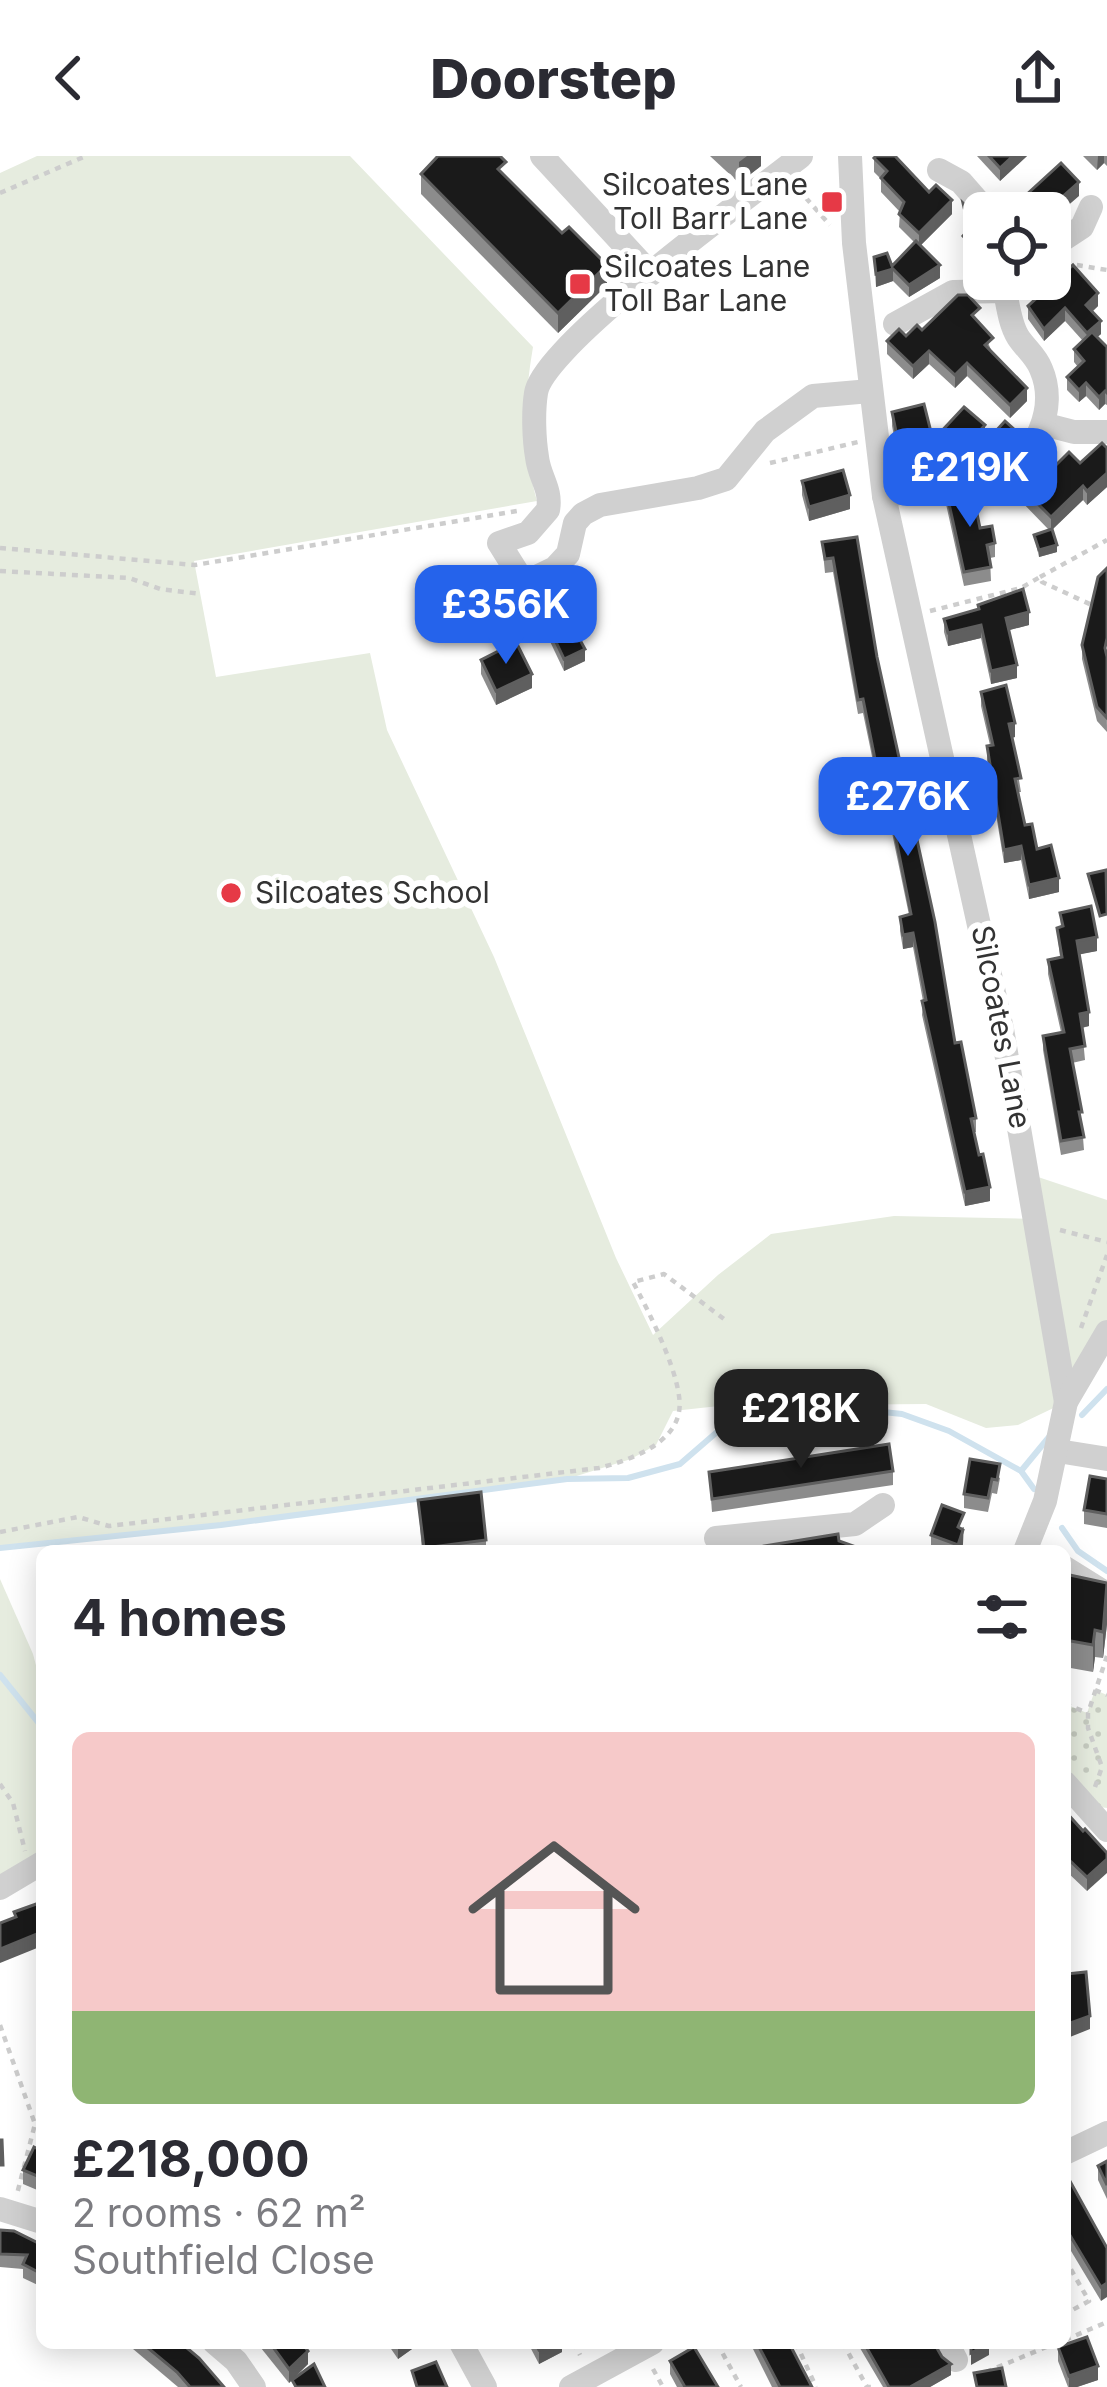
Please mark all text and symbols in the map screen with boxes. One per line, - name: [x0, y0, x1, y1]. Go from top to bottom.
- icon: back: [36, 45, 102, 111]
- icon: share: [1005, 45, 1071, 111]
- text: Doorstep: [430, 46, 677, 111]
- place label: Silcoates Lane Toll Barr Lane: [602, 166, 808, 236]
- marker: Silcoates Lane Toll Barr Lane: [819, 189, 845, 215]
- map controls: [963, 192, 1071, 300]
- button: locate: [963, 192, 1071, 300]
- place label: Silcoates Lane Toll Bar Lane: [604, 248, 810, 318]
- marker: Silcoates Lane Toll Bar Lane: [567, 271, 593, 297]
- pin: £219K: [886, 428, 1054, 530]
- text: £219K: [910, 443, 1030, 490]
- pin: £356K: [422, 565, 590, 667]
- text: £356K: [442, 580, 570, 627]
- pin: £276K: [824, 757, 992, 859]
- text: £276K: [846, 772, 970, 819]
- place label: Silcoates School: [255, 874, 490, 910]
- marker: Silcoates School: [218, 880, 244, 906]
- street label: Silcoates Lane: [965, 922, 1039, 1132]
- pin: £218K: [717, 1369, 885, 1471]
- text: £218K: [741, 1384, 861, 1431]
- icon: filters: [969, 1584, 1035, 1650]
- text: 4 homes: [72, 1587, 287, 1648]
- icon: home: [446, 1810, 662, 2026]
- text: £218,000: [72, 2128, 310, 2189]
- text: 2 rooms · 62 m²: [72, 2189, 366, 2236]
- text: Southfield Close: [72, 2236, 375, 2283]

